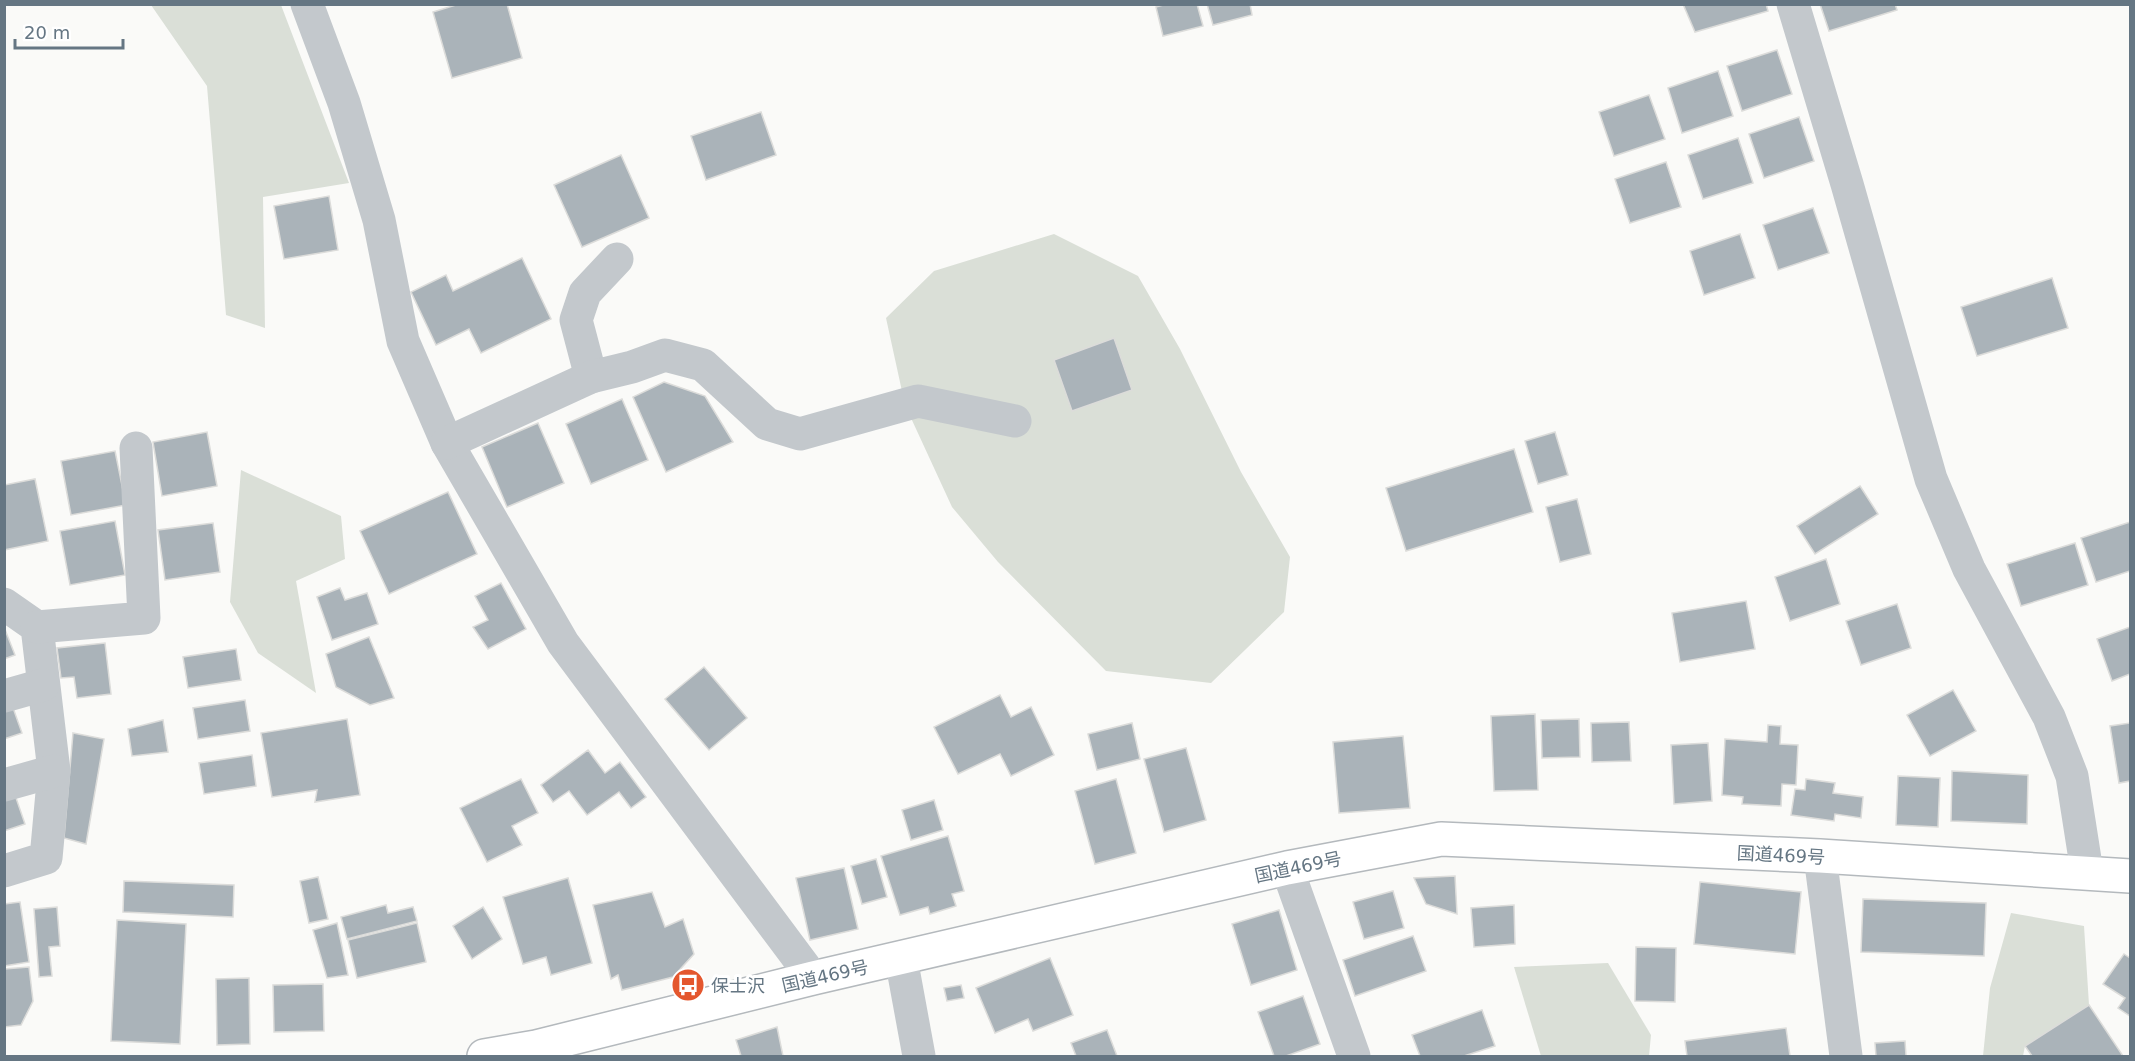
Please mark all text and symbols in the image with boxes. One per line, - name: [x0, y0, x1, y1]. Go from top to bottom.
- scale bar: [15, 12, 123, 50]
- text: 20 m: [24, 22, 70, 43]
- street label: 国道469号: [1736, 842, 1826, 868]
- street label: 国道469号: [1253, 848, 1343, 886]
- street label: 国道469号: [780, 956, 870, 996]
- bus stop icon: 保士沢: [670, 967, 706, 1003]
- place label: 保士沢: [711, 975, 765, 996]

